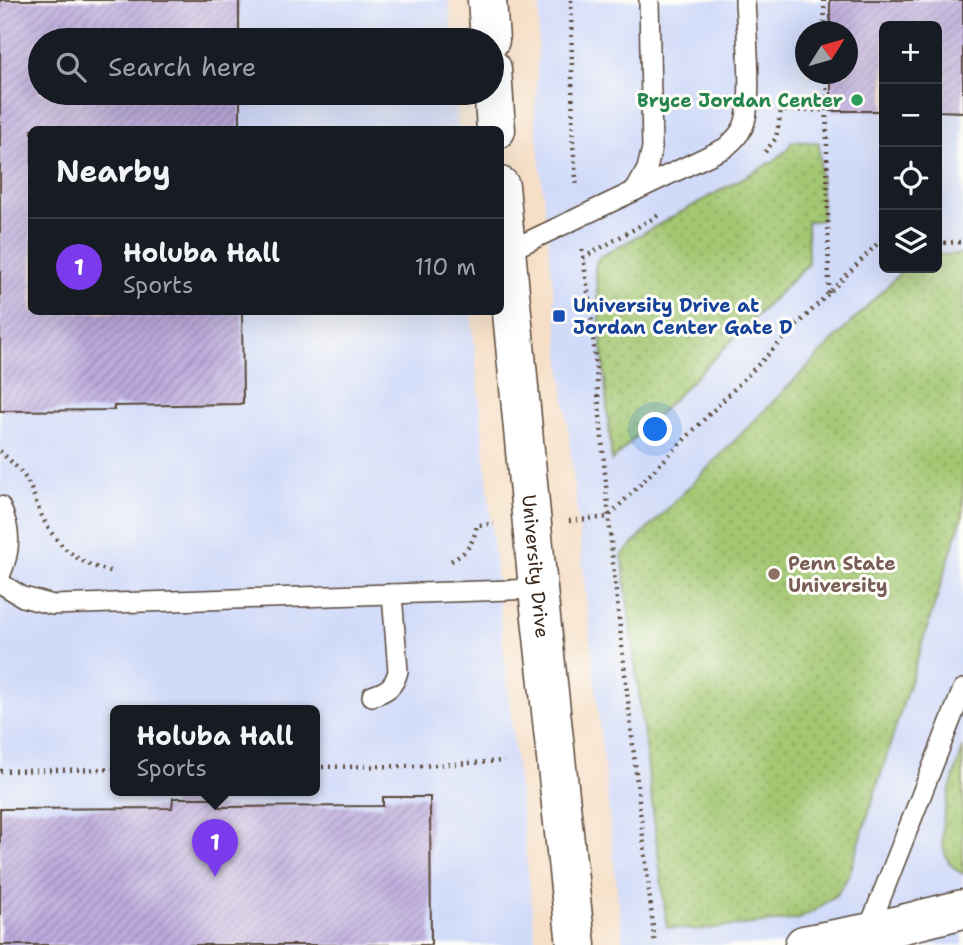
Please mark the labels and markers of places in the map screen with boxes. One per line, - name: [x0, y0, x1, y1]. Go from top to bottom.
- place label: Bryce Jordan Center: [637, 88, 843, 113]
- marker: Bryce Jordan Center: [849, 92, 865, 108]
- place label: University Drive at Jordan Center Gate D: [573, 293, 793, 340]
- marker: University Drive at Jordan Center Gate D: [551, 308, 567, 324]
- place label: Penn State University: [788, 551, 896, 598]
- marker: Penn State University: [766, 566, 782, 582]
- pin: 1: [192, 819, 238, 877]

